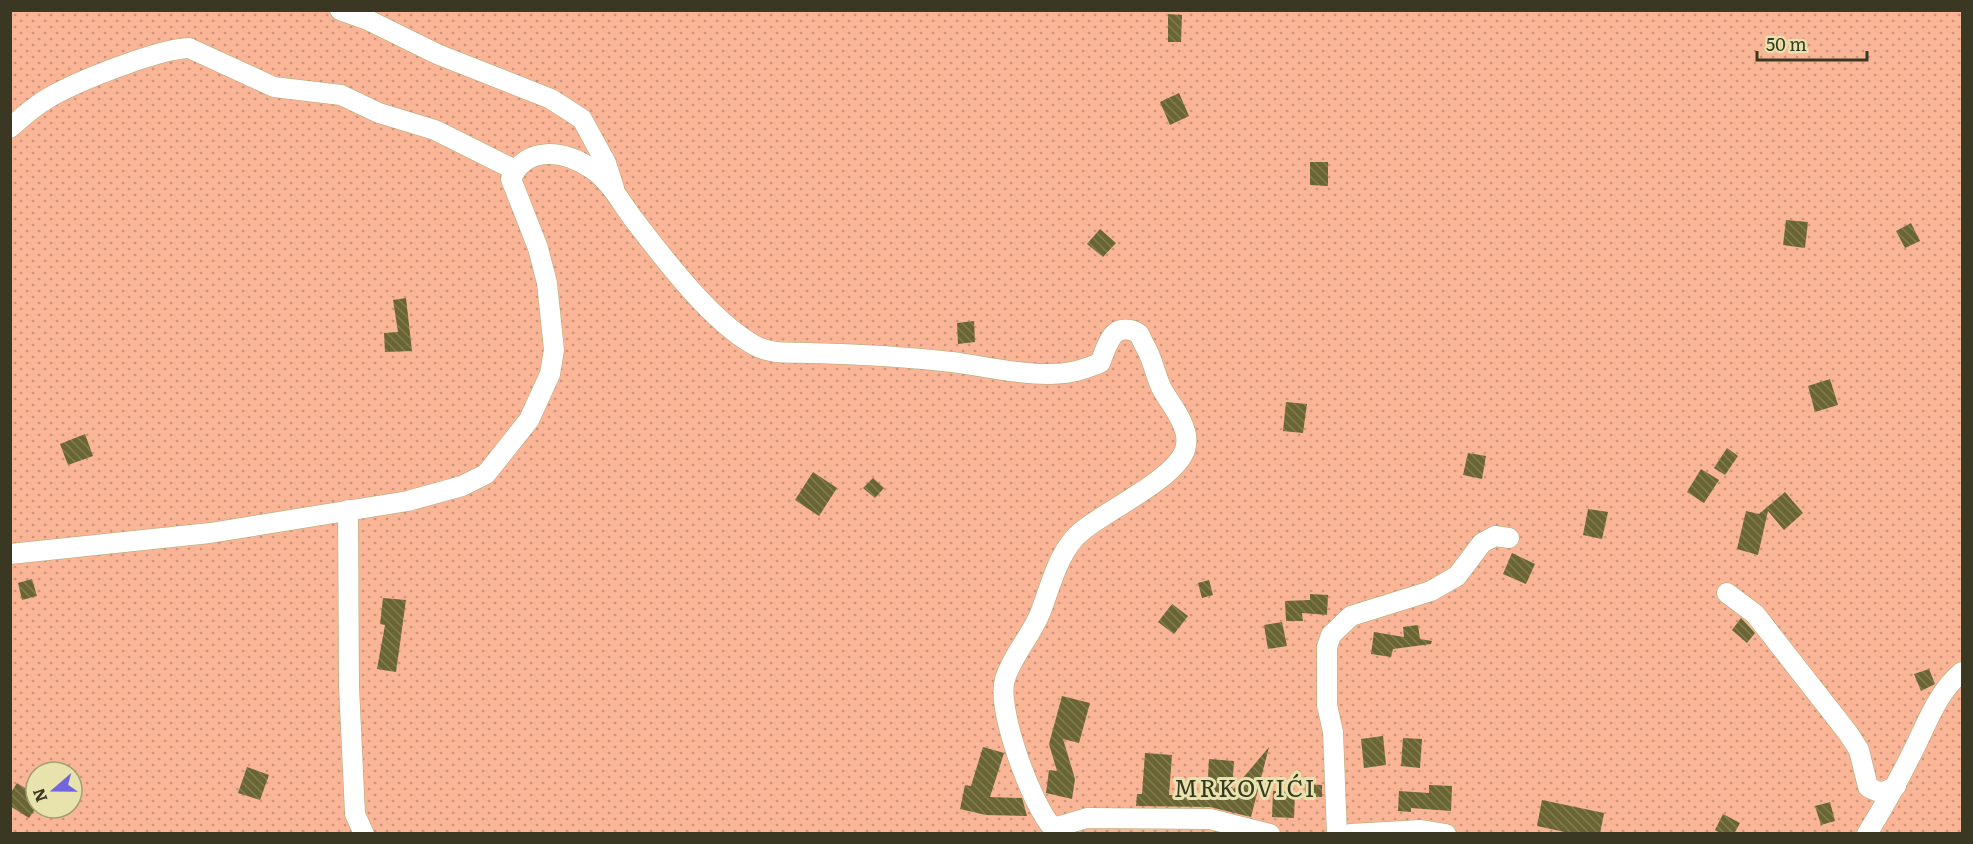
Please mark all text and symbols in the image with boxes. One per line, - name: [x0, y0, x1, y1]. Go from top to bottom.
- scale bar: [1757, 24, 1866, 62]
- text: 50 m: [1766, 30, 1807, 57]
- north arrow: [24, 760, 84, 820]
- district label: MRKOVIĆI: [1174, 769, 1316, 804]
- text: N: [25, 785, 53, 806]

